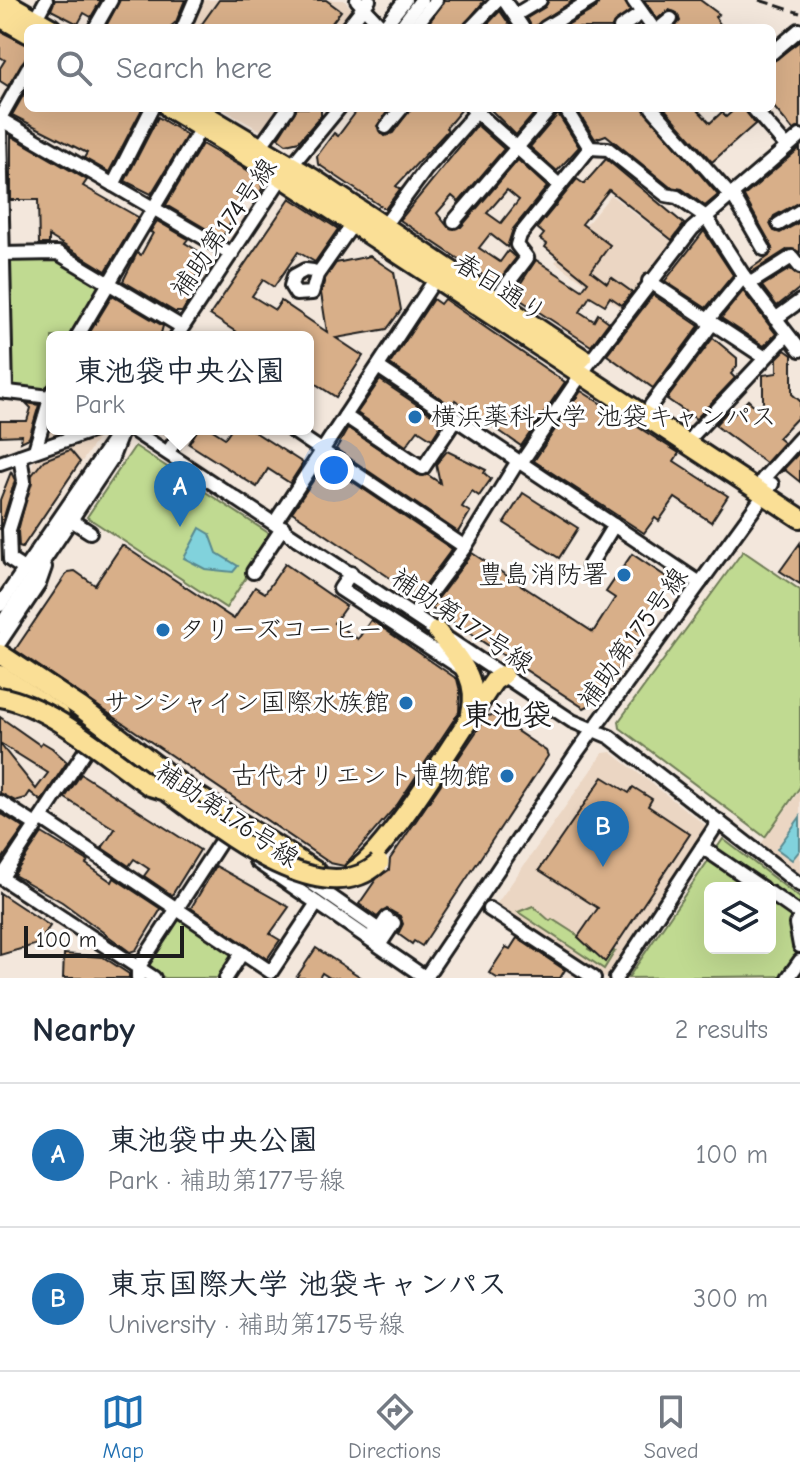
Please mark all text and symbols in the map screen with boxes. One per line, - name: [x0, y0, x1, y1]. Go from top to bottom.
- search box: [24, 24, 776, 112]
- icon: search: [52, 46, 96, 90]
- text: Search here: [116, 51, 272, 86]
- street label: 補助第174号線: [165, 153, 283, 303]
- street label: 春日通り: [448, 247, 552, 329]
- popup: [46, 331, 314, 435]
- text: 東池袋中央公園: [75, 354, 285, 389]
- text: Park: [75, 390, 125, 420]
- place label: 横浜薬科大学 池袋キャンパス: [431, 402, 777, 432]
- marker: 横浜薬科大学 池袋キャンパス: [406, 408, 424, 426]
- your location: [314, 450, 354, 490]
- pin: A: [154, 461, 206, 527]
- place label: 豊島消防署: [478, 560, 608, 590]
- street label: 補助第177号線: [385, 562, 539, 680]
- street label: 補助第175号線: [572, 562, 694, 714]
- marker: 豊島消防署: [615, 566, 633, 584]
- place label: タリーズコーヒー: [179, 615, 383, 645]
- marker: タリーズコーヒー: [154, 621, 172, 639]
- place label: サンシャイン国際水族館: [104, 688, 390, 718]
- marker: サンシャイン国際水族館: [397, 694, 415, 712]
- district label: 東池袋: [462, 698, 552, 733]
- street label: 補助第176号線: [150, 756, 304, 874]
- place label: 古代オリエント博物館: [231, 761, 491, 791]
- marker: 古代オリエント博物館: [498, 767, 516, 785]
- pin: B: [577, 801, 629, 867]
- map controls: [704, 882, 776, 954]
- button: layers: [704, 882, 776, 954]
- scale bar: [24, 922, 184, 958]
- text: 100 m: [36, 927, 97, 953]
- text: Nearby: [32, 1010, 135, 1050]
- text: 2 results: [675, 1015, 768, 1045]
- text: 東池袋中央公園: [108, 1123, 318, 1158]
- text: A: [51, 1140, 65, 1170]
- text: 100 m: [696, 1140, 768, 1170]
- text: Park · 補助第177号線: [108, 1166, 345, 1196]
- text: 東京国際大学 池袋キャンパス: [108, 1267, 507, 1302]
- text: B: [50, 1284, 66, 1314]
- text: 300 m: [693, 1284, 768, 1314]
- text: University · 補助第175号線: [108, 1310, 404, 1340]
- tab: Map: [101, 1390, 145, 1464]
- tab: Directions: [348, 1390, 441, 1464]
- tab: Saved: [644, 1390, 699, 1464]

